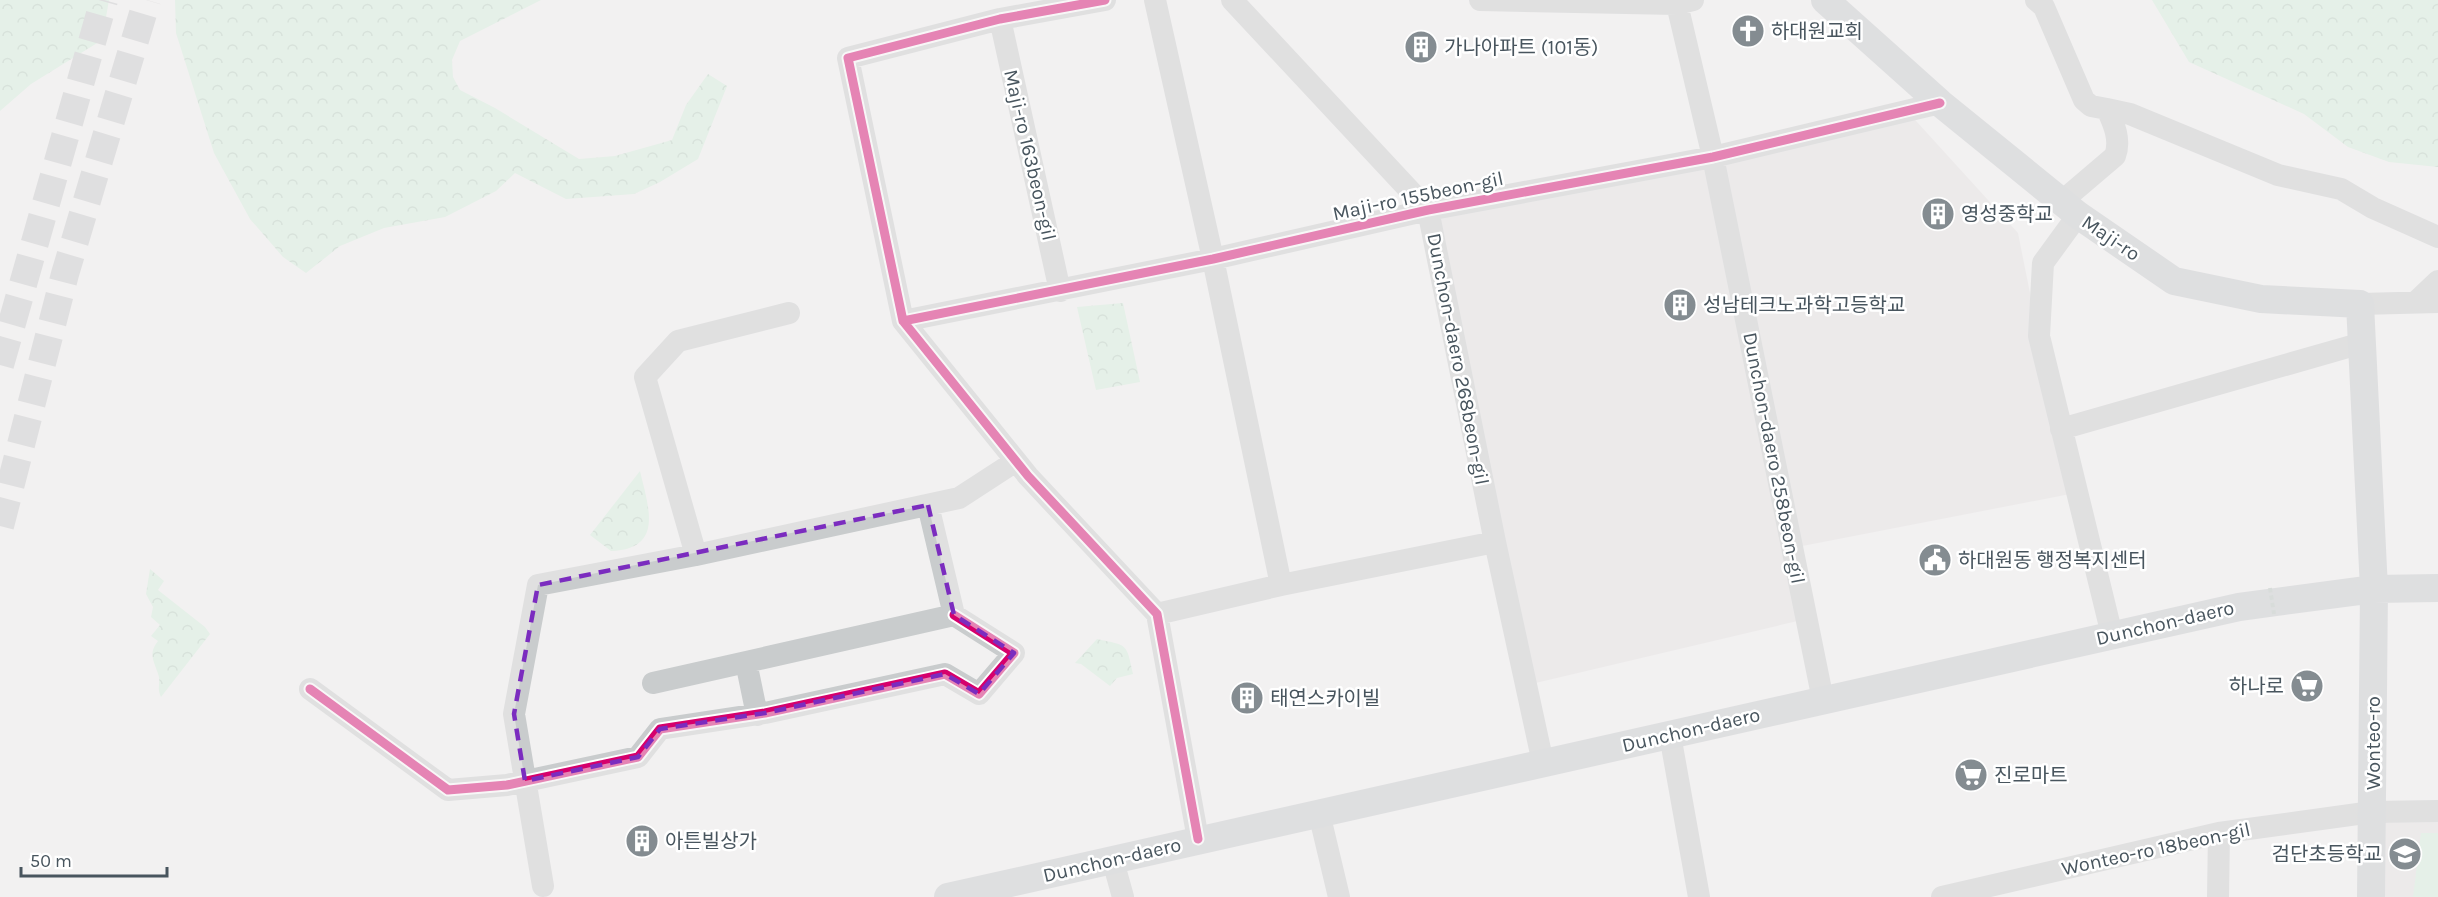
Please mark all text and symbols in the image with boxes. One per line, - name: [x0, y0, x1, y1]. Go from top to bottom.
- church icon: 하대원교회: [1730, 13, 1766, 49]
- place label: 하대원교회: [1771, 20, 1863, 43]
- building icon: 가나아파트 (101동): [1403, 29, 1439, 65]
- place label: 가나아파트 (101동): [1444, 36, 1598, 59]
- street label: Maji-ro 163beon-gil: [999, 67, 1061, 243]
- street label: Maji-ro 155beon-gil: [1330, 167, 1506, 225]
- building icon: 영성중학교: [1920, 196, 1956, 232]
- place label: 영성중학교: [1961, 203, 2053, 226]
- street label: Maji-ro: [2077, 210, 2145, 266]
- street label: Dunchon-daero 268beon-gil: [1422, 231, 1494, 487]
- building icon: 성남테크노과학고등학교: [1662, 287, 1698, 323]
- place label: 성남테크노과학고등학교: [1703, 294, 1905, 317]
- street label: Dunchon-daero 258beon-gil: [1738, 330, 1810, 586]
- public building icon: 하대원동 행정복지센터: [1917, 542, 1953, 578]
- place label: 하대원동 행정복지센터: [1958, 549, 2147, 572]
- street label: Dunchon-daero: [2094, 596, 2236, 650]
- supermarket icon: 하나로: [2289, 668, 2325, 704]
- place label: 하나로: [2229, 675, 2284, 698]
- building icon: 태연스카이빌: [1229, 680, 1265, 716]
- place label: 태연스카이빌: [1270, 687, 1380, 710]
- street label: Wonteo-ro: [2362, 696, 2385, 790]
- street label: Dunchon-daero: [1620, 703, 1762, 757]
- supermarket icon: 진로마트: [1953, 757, 1989, 793]
- place label: 진로마트: [1994, 764, 2068, 787]
- street label: Wonteo-ro 18beon-gil: [2059, 818, 2253, 880]
- building icon: 아튼빌상가: [624, 823, 660, 859]
- place label: 아튼빌상가: [665, 830, 757, 853]
- street label: Dunchon-daero: [1041, 833, 1183, 887]
- school or university icon: 검단초등학교: [2387, 836, 2423, 872]
- scale bar: [21, 840, 166, 878]
- place label: 검단초등학교: [2272, 843, 2382, 866]
- text: 50 m: [30, 850, 72, 872]

